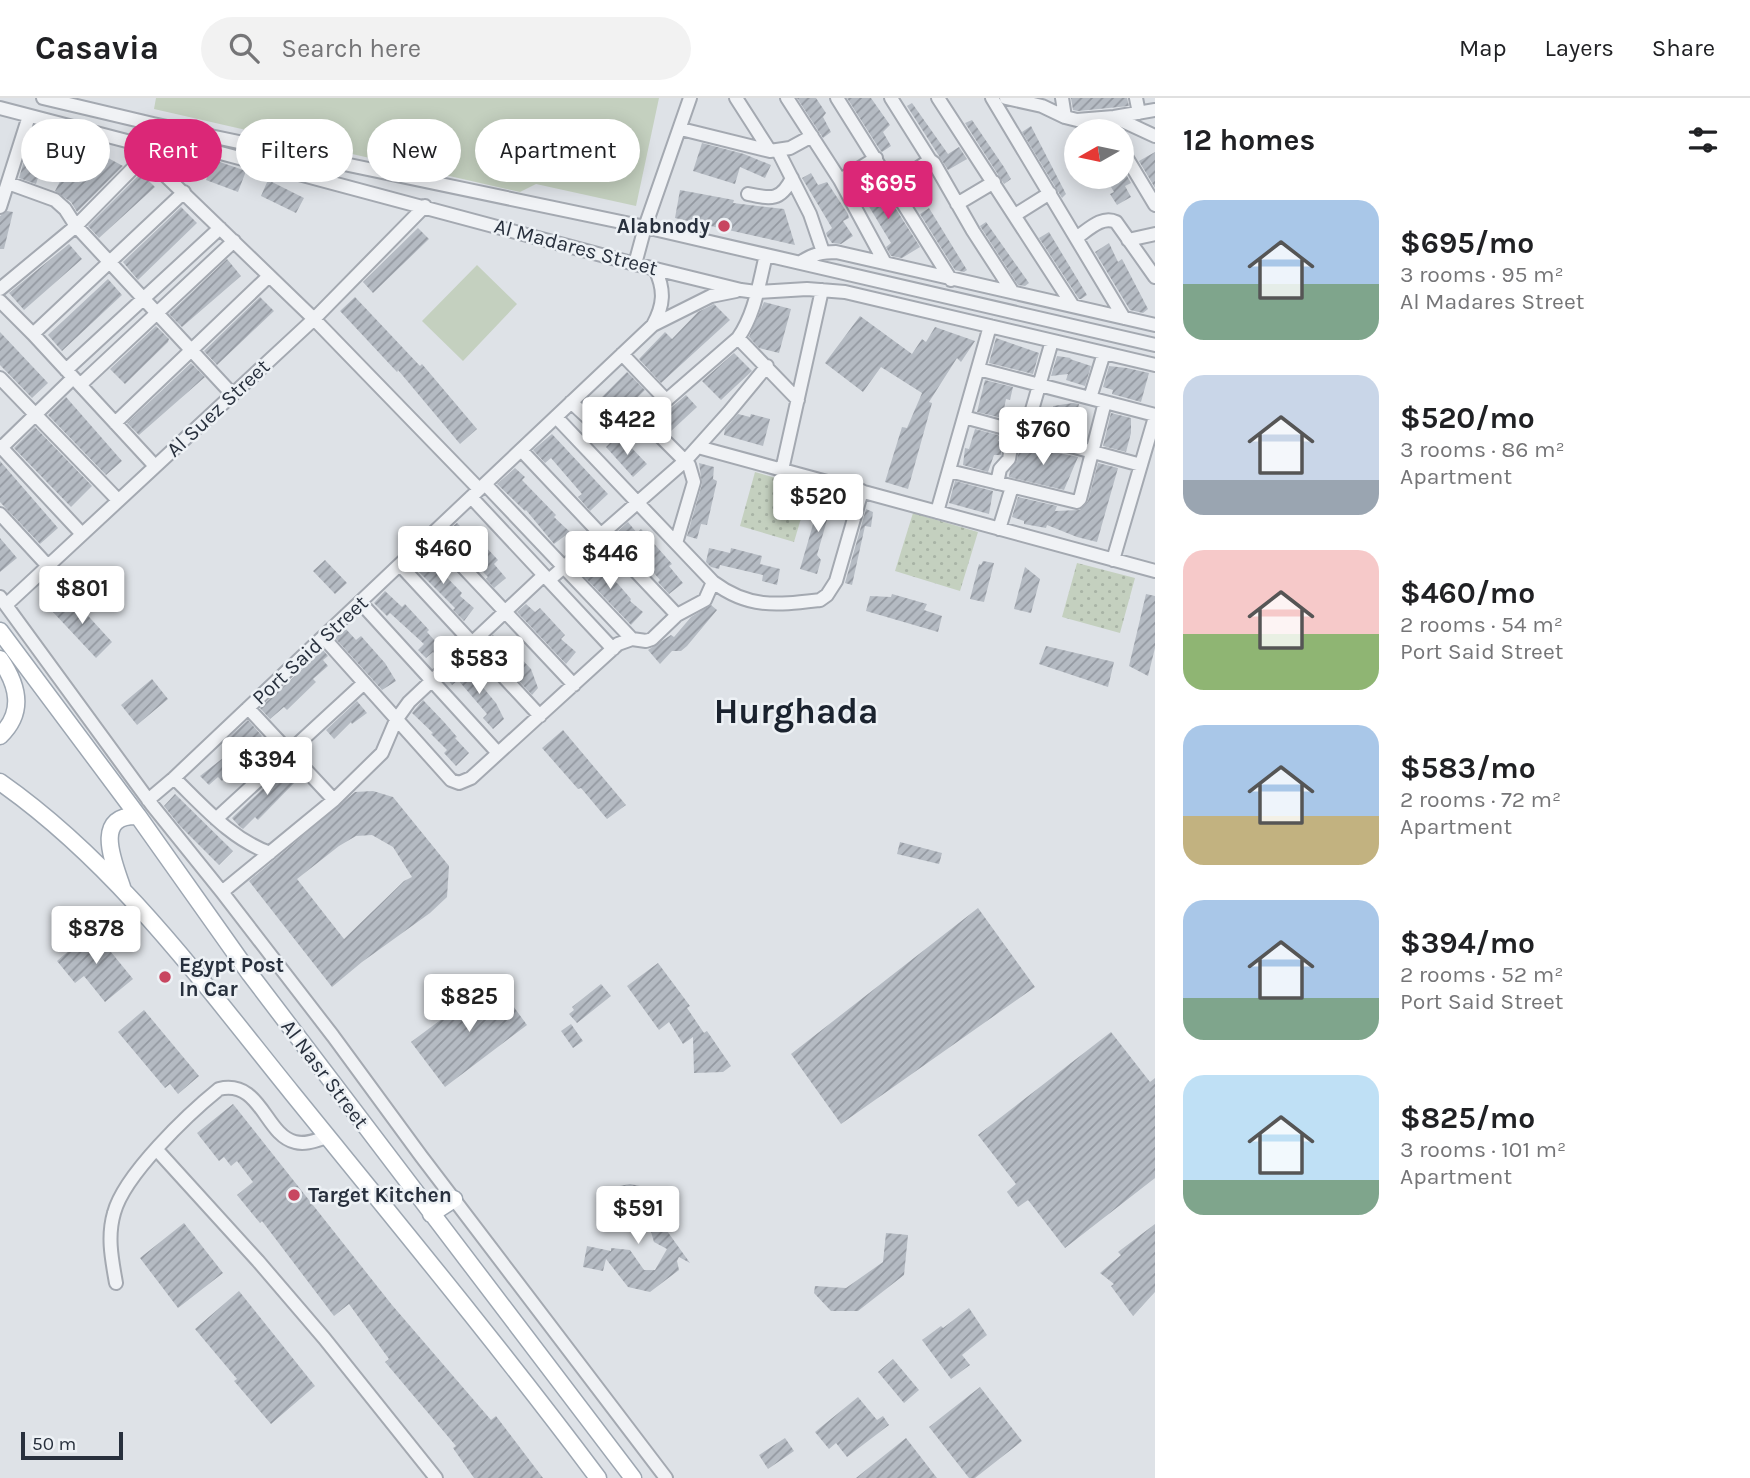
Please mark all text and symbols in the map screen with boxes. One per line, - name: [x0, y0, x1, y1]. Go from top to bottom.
- search box: [201, 17, 691, 80]
- text: Casavia: [35, 29, 159, 67]
- icon: search: [225, 29, 263, 67]
- text: Search here: [281, 33, 421, 64]
- text: Map: [1459, 34, 1507, 62]
- text: Layers: [1545, 34, 1614, 62]
- text: Share: [1652, 34, 1715, 62]
- chip: Buy: [21, 119, 110, 182]
- chip: Rent: [124, 119, 222, 182]
- chip: Filters: [236, 119, 353, 182]
- chip: New: [367, 119, 461, 182]
- chip: Apartment: [475, 119, 640, 182]
- north arrow: [1064, 119, 1134, 189]
- map controls: [1064, 119, 1134, 189]
- icon: filters: [1684, 121, 1722, 159]
- text: 12 homes: [1183, 122, 1315, 158]
- pin: $695: [847, 162, 929, 221]
- text: $695: [859, 170, 917, 197]
- street label: Al Madares Street: [492, 214, 660, 280]
- place label: Alabnody: [617, 214, 710, 238]
- marker: Alabnody: [716, 218, 732, 234]
- text: $695/mo: [1400, 225, 1534, 261]
- icon: home: [1239, 228, 1323, 312]
- text: 3 rooms · 95 m²: [1400, 261, 1564, 288]
- text: Al Madares Street: [1400, 288, 1584, 315]
- street label: Al Suez Street: [162, 354, 274, 462]
- pin: $422: [586, 398, 668, 457]
- text: $520/mo: [1400, 400, 1535, 436]
- icon: home: [1239, 403, 1323, 487]
- text: $422: [598, 406, 656, 433]
- pin: $760: [1002, 408, 1084, 467]
- text: $760: [1015, 416, 1071, 443]
- text: 3 rooms · 86 m²: [1400, 436, 1565, 463]
- text: Apartment: [1400, 463, 1512, 490]
- pin: $520: [777, 474, 859, 534]
- text: $520: [789, 483, 847, 510]
- pin: $460: [402, 526, 484, 586]
- pin: $446: [569, 532, 651, 591]
- text: $460: [414, 535, 472, 562]
- text: $446: [581, 540, 639, 567]
- pin: $801: [41, 566, 123, 626]
- text: $801: [55, 575, 109, 602]
- text: $460/mo: [1400, 575, 1535, 611]
- icon: home: [1239, 578, 1323, 662]
- street label: Port Said Street: [247, 590, 373, 710]
- text: 2 rooms · 54 m²: [1400, 611, 1563, 638]
- pin: $583: [438, 636, 520, 696]
- text: Port Said Street: [1400, 638, 1563, 665]
- text: $583: [450, 645, 508, 672]
- district label: Hurghada: [714, 691, 878, 733]
- pin: $394: [226, 738, 308, 797]
- text: $394: [238, 746, 296, 773]
- text: $583/mo: [1400, 750, 1536, 786]
- icon: home: [1239, 753, 1323, 837]
- text: 2 rooms · 72 m²: [1400, 786, 1561, 813]
- text: Apartment: [1400, 813, 1512, 840]
- pin: $878: [55, 906, 137, 966]
- text: $878: [67, 915, 125, 942]
- text: $394/mo: [1400, 925, 1535, 961]
- icon: home: [1239, 928, 1323, 1012]
- place label: Egypt Post In Car: [179, 953, 284, 1001]
- text: 2 rooms · 52 m²: [1400, 961, 1563, 988]
- marker: Egypt Post In Car: [157, 969, 173, 985]
- pin: $825: [428, 974, 510, 1034]
- text: $825: [440, 983, 498, 1010]
- text: Port Said Street: [1400, 988, 1563, 1015]
- street label: Al Nasr Street: [276, 1015, 374, 1133]
- text: $825/mo: [1400, 1100, 1535, 1136]
- icon: home: [1239, 1103, 1323, 1187]
- text: 3 rooms · 101 m²: [1400, 1136, 1566, 1163]
- text: Apartment: [1400, 1163, 1512, 1190]
- place label: Target Kitchen: [308, 1183, 452, 1207]
- pin: $591: [597, 1186, 679, 1246]
- marker: Target Kitchen: [286, 1187, 302, 1203]
- text: $591: [612, 1195, 664, 1222]
- scale bar: [21, 1429, 122, 1461]
- text: 50 m: [32, 1433, 76, 1455]

